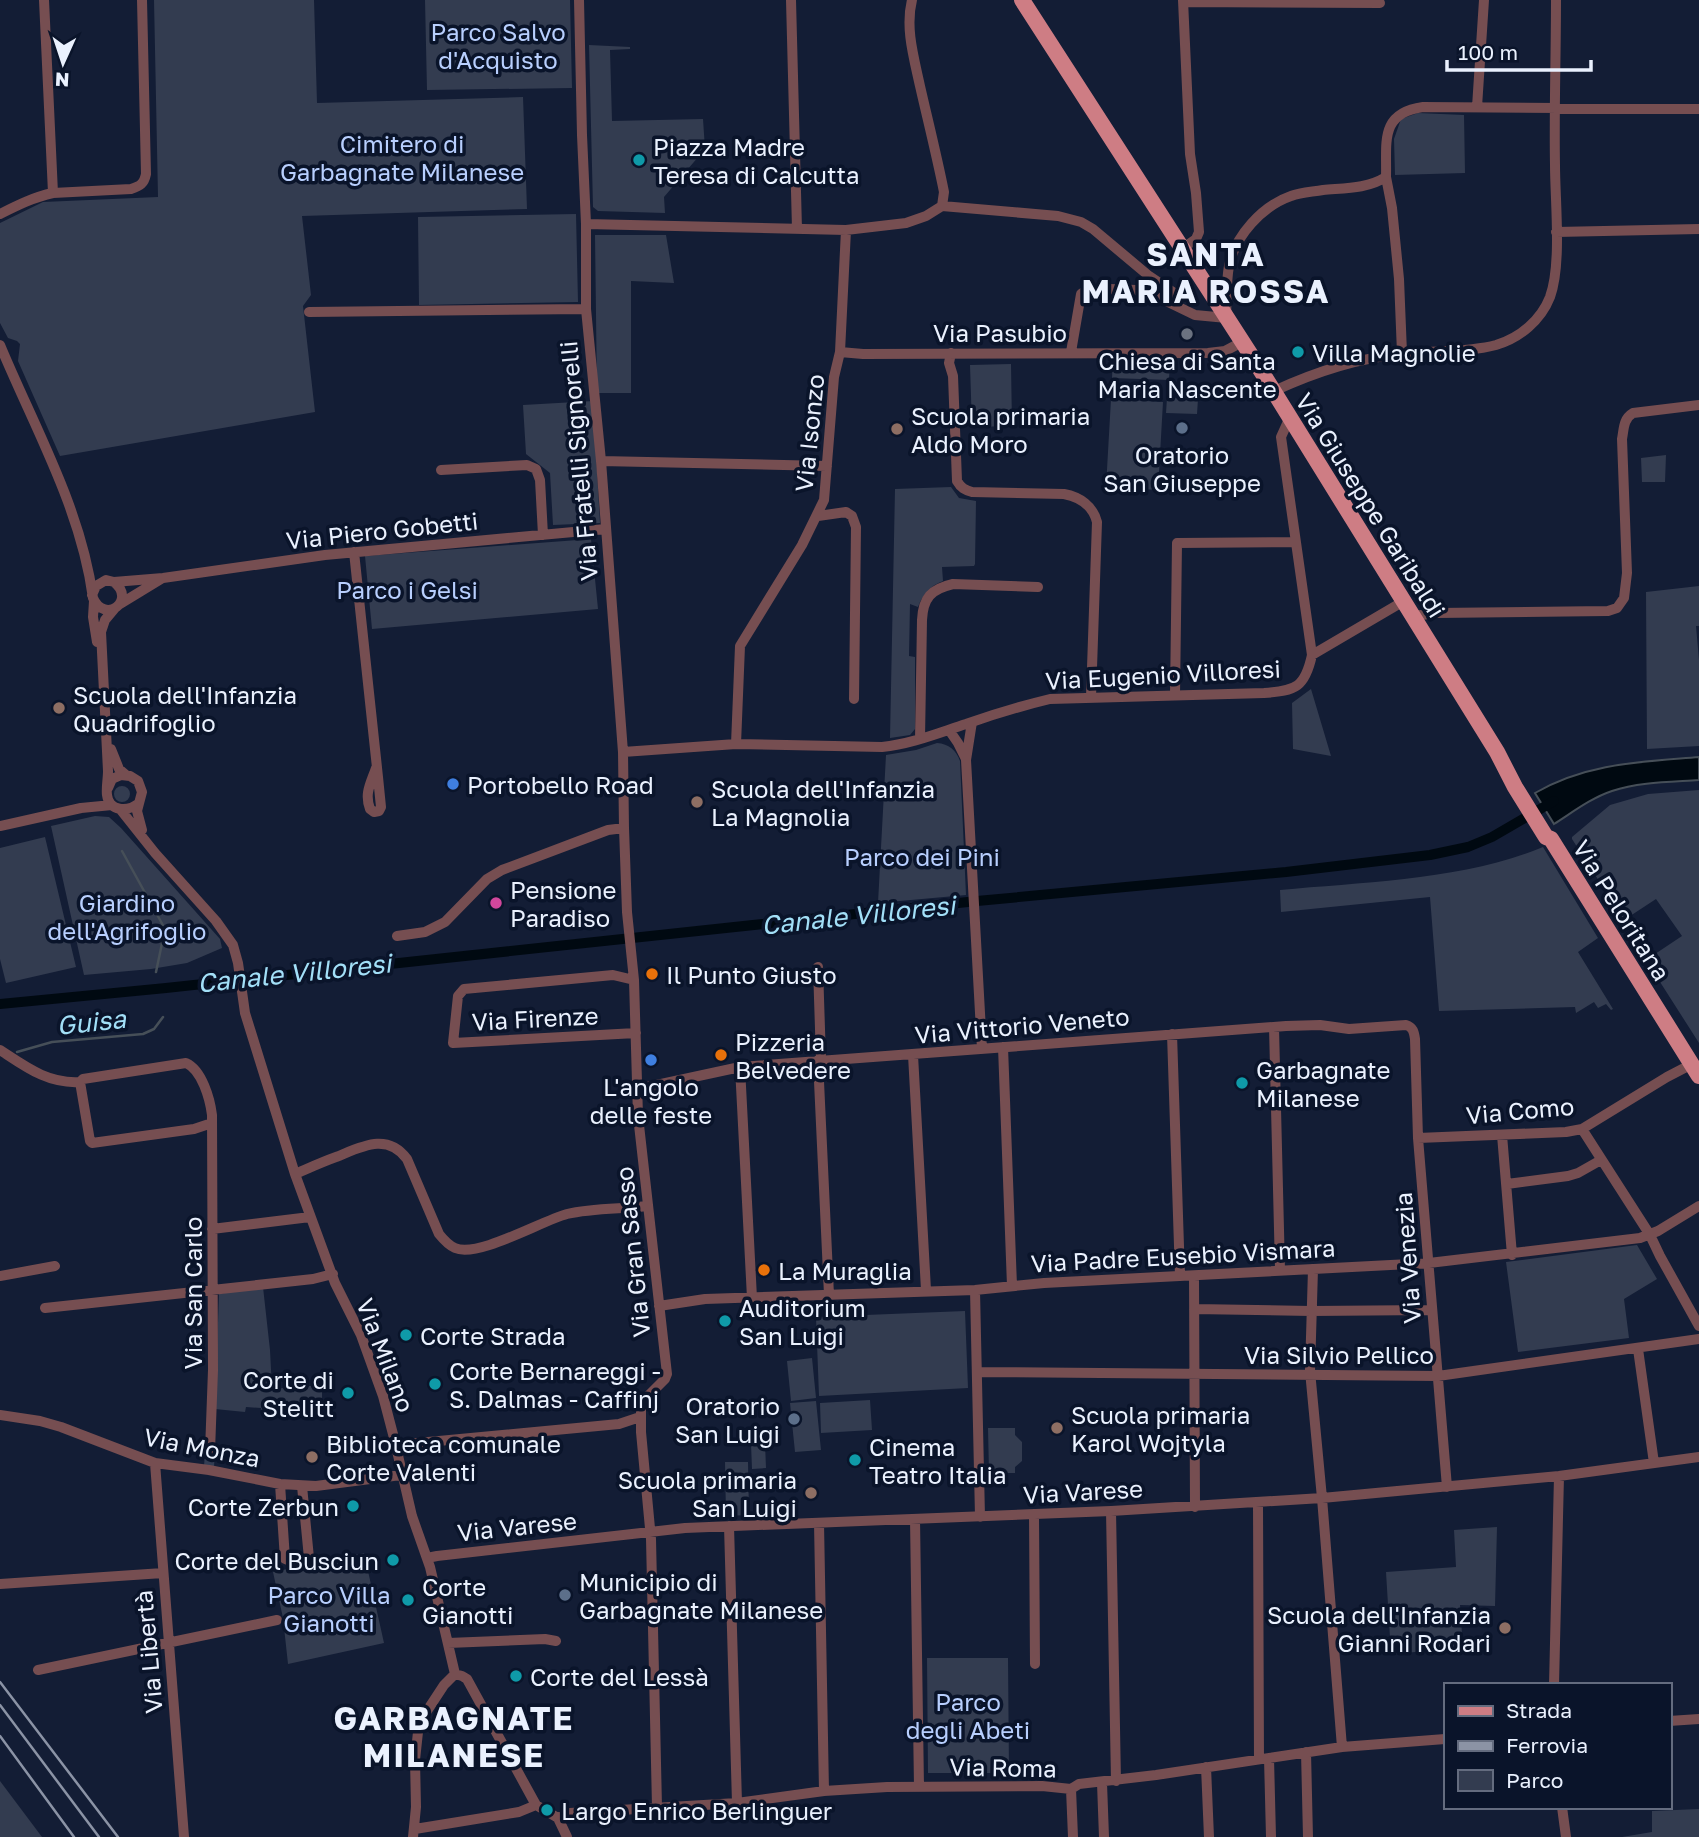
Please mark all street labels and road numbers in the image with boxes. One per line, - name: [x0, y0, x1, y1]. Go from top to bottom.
- street label: Via Pasubio: [933, 318, 1067, 347]
- street label: Via Fratelli Signorelli: [553, 340, 603, 582]
- street label: Via Isonzo: [788, 373, 830, 493]
- street label: Via Giuseppe Garibaldi: [1290, 387, 1452, 623]
- street label: Via Piero Gobetti: [284, 505, 480, 555]
- street label: Via Eugenio Villoresi: [1045, 653, 1281, 695]
- street label: Via Peloritana: [1567, 834, 1677, 986]
- street label: Via Firenze: [471, 1000, 599, 1036]
- street label: Via Vittorio Veneto: [913, 1001, 1131, 1049]
- street label: Via Como: [1465, 1091, 1575, 1129]
- street label: Via Gran Sasso: [609, 1165, 655, 1339]
- street label: Via Venezia: [1388, 1191, 1426, 1325]
- street label: Via San Carlo: [178, 1217, 207, 1369]
- street label: Via Padre Eusebio Vismara: [1030, 1233, 1336, 1277]
- street label: Via Milano: [351, 1294, 421, 1416]
- street label: Via Silvio Pellico: [1244, 1340, 1434, 1369]
- street label: Via Monza: [141, 1422, 263, 1472]
- street label: Via Varese: [1022, 1473, 1144, 1509]
- street label: Via Varese: [456, 1505, 578, 1547]
- street label: Via Libertà: [128, 1589, 168, 1715]
- street label: Via Roma: [949, 1752, 1057, 1782]

